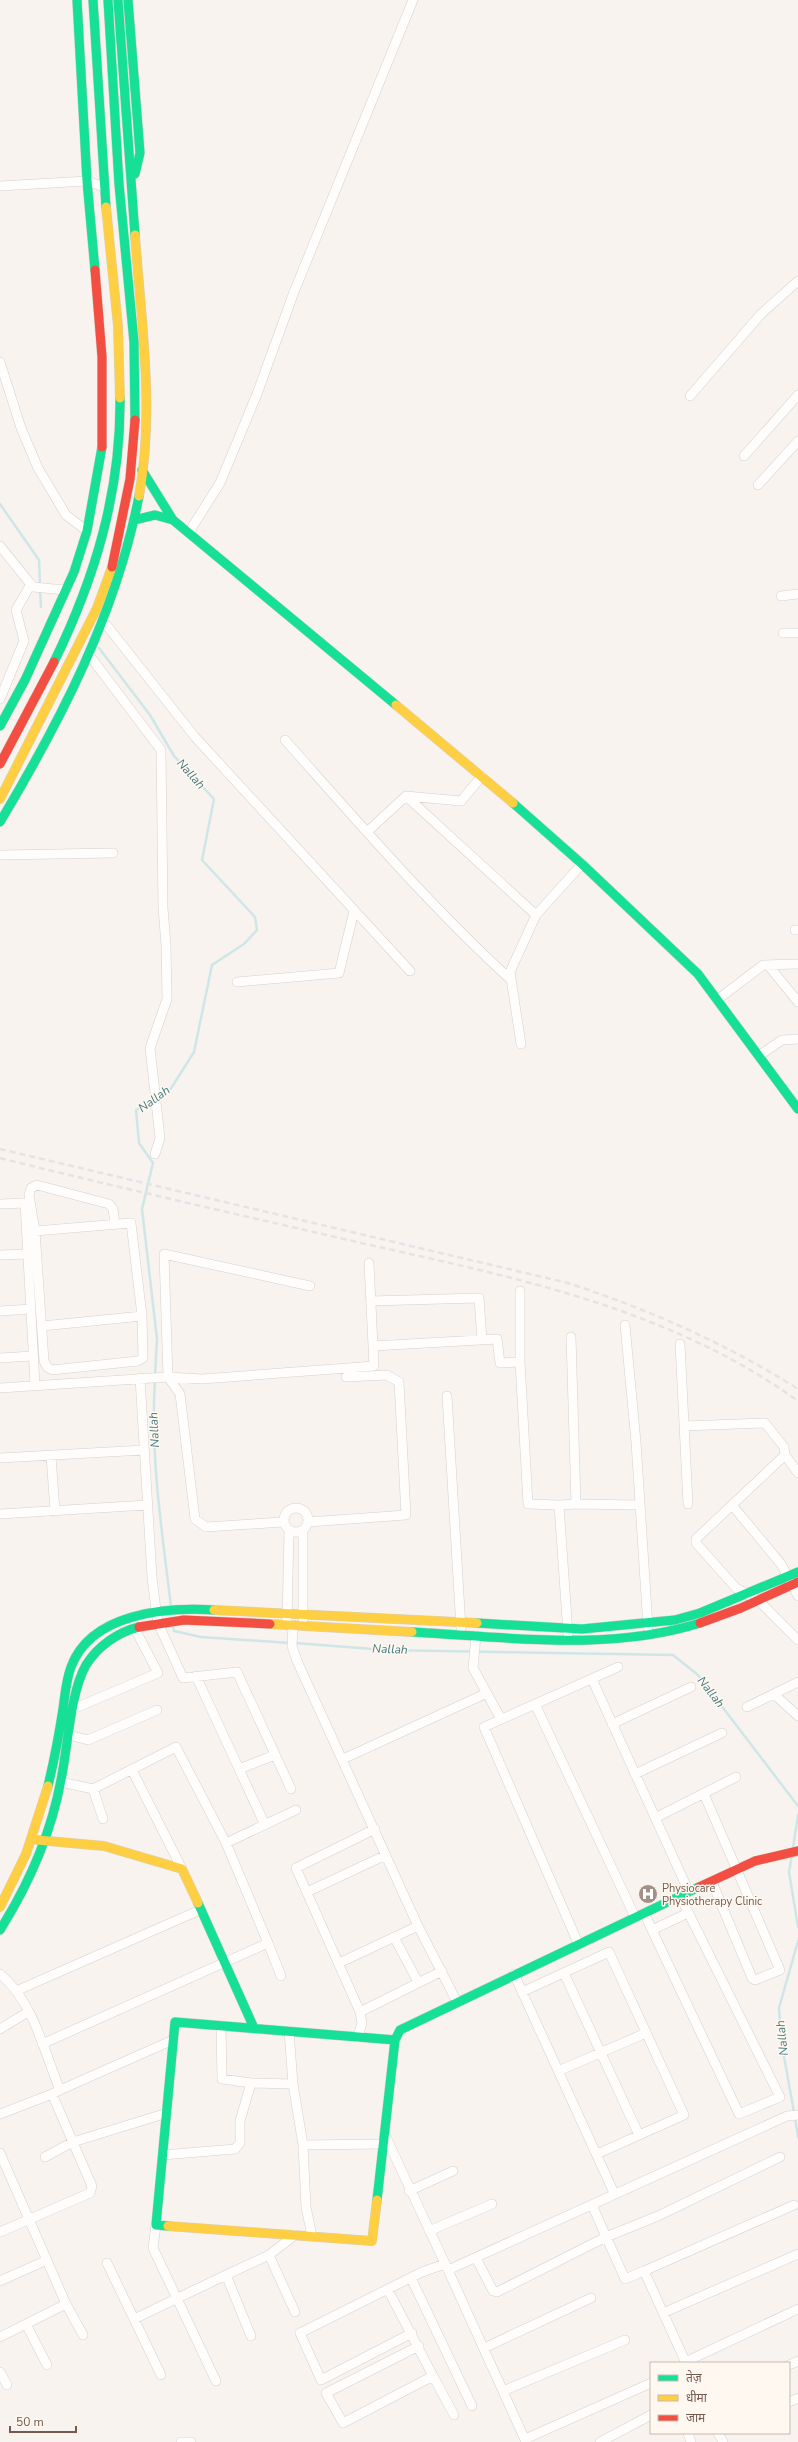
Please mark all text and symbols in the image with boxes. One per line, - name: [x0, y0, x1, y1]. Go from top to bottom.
- water label: Nallah: [173, 755, 209, 793]
- water label: Nallah: [135, 1082, 173, 1116]
- water label: Nallah: [145, 1412, 163, 1448]
- water label: Nallah: [372, 1640, 408, 1658]
- water label: Nallah: [694, 1673, 728, 1711]
- place label: Physiocare Physiotherapy Clinic: [662, 1881, 762, 1909]
- hospital icon: Physiocare Physiotherapy Clinic: [637, 1883, 659, 1905]
- water label: Nallah: [772, 2019, 792, 2056]
- legend: [650, 2362, 790, 2434]
- text: तेज़: [686, 2370, 703, 2386]
- text: धीमा: [686, 2390, 708, 2406]
- scale bar: [10, 2408, 76, 2434]
- text: जाम: [686, 2410, 706, 2426]
- text: 50 m: [16, 2414, 44, 2430]

